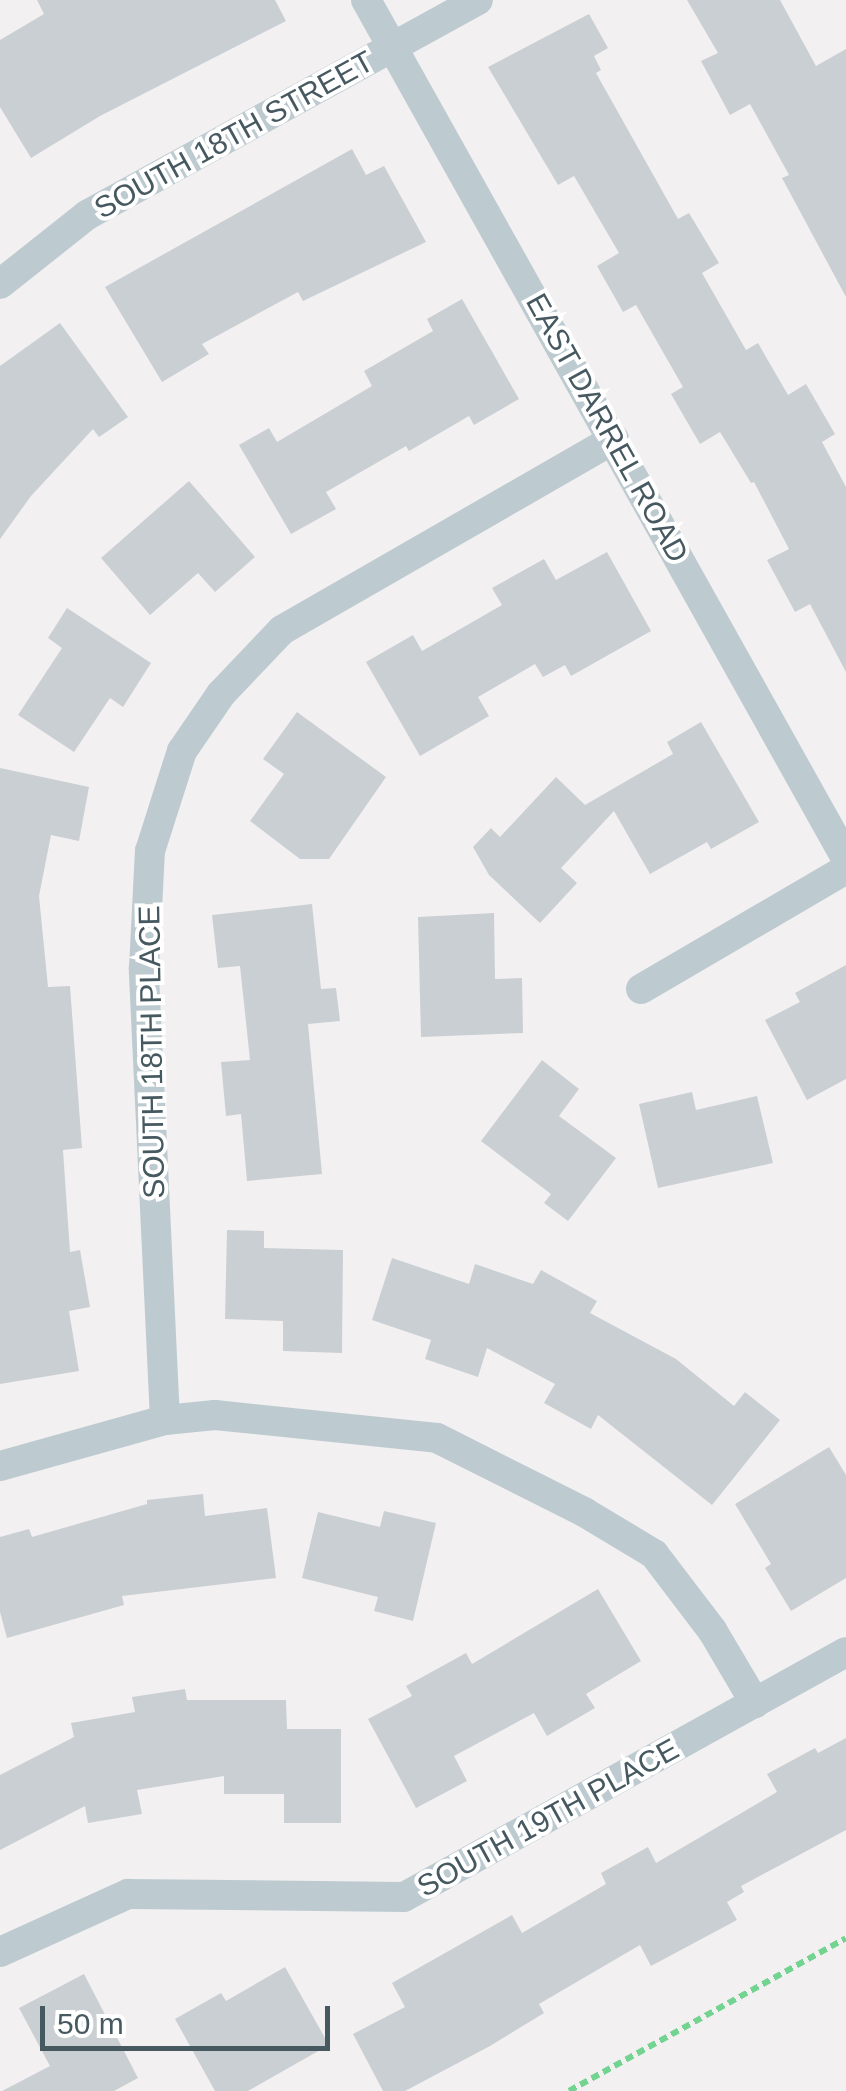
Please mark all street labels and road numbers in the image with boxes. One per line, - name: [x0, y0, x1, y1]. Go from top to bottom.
- street label: SOUTH 18TH STREET: [88, 43, 380, 227]
- street label: EAST DARREL ROAD: [518, 287, 696, 569]
- street label: SOUTH 18TH PLACE: [131, 905, 173, 1199]
- street label: SOUTH 19TH PLACE: [411, 1731, 685, 1905]

